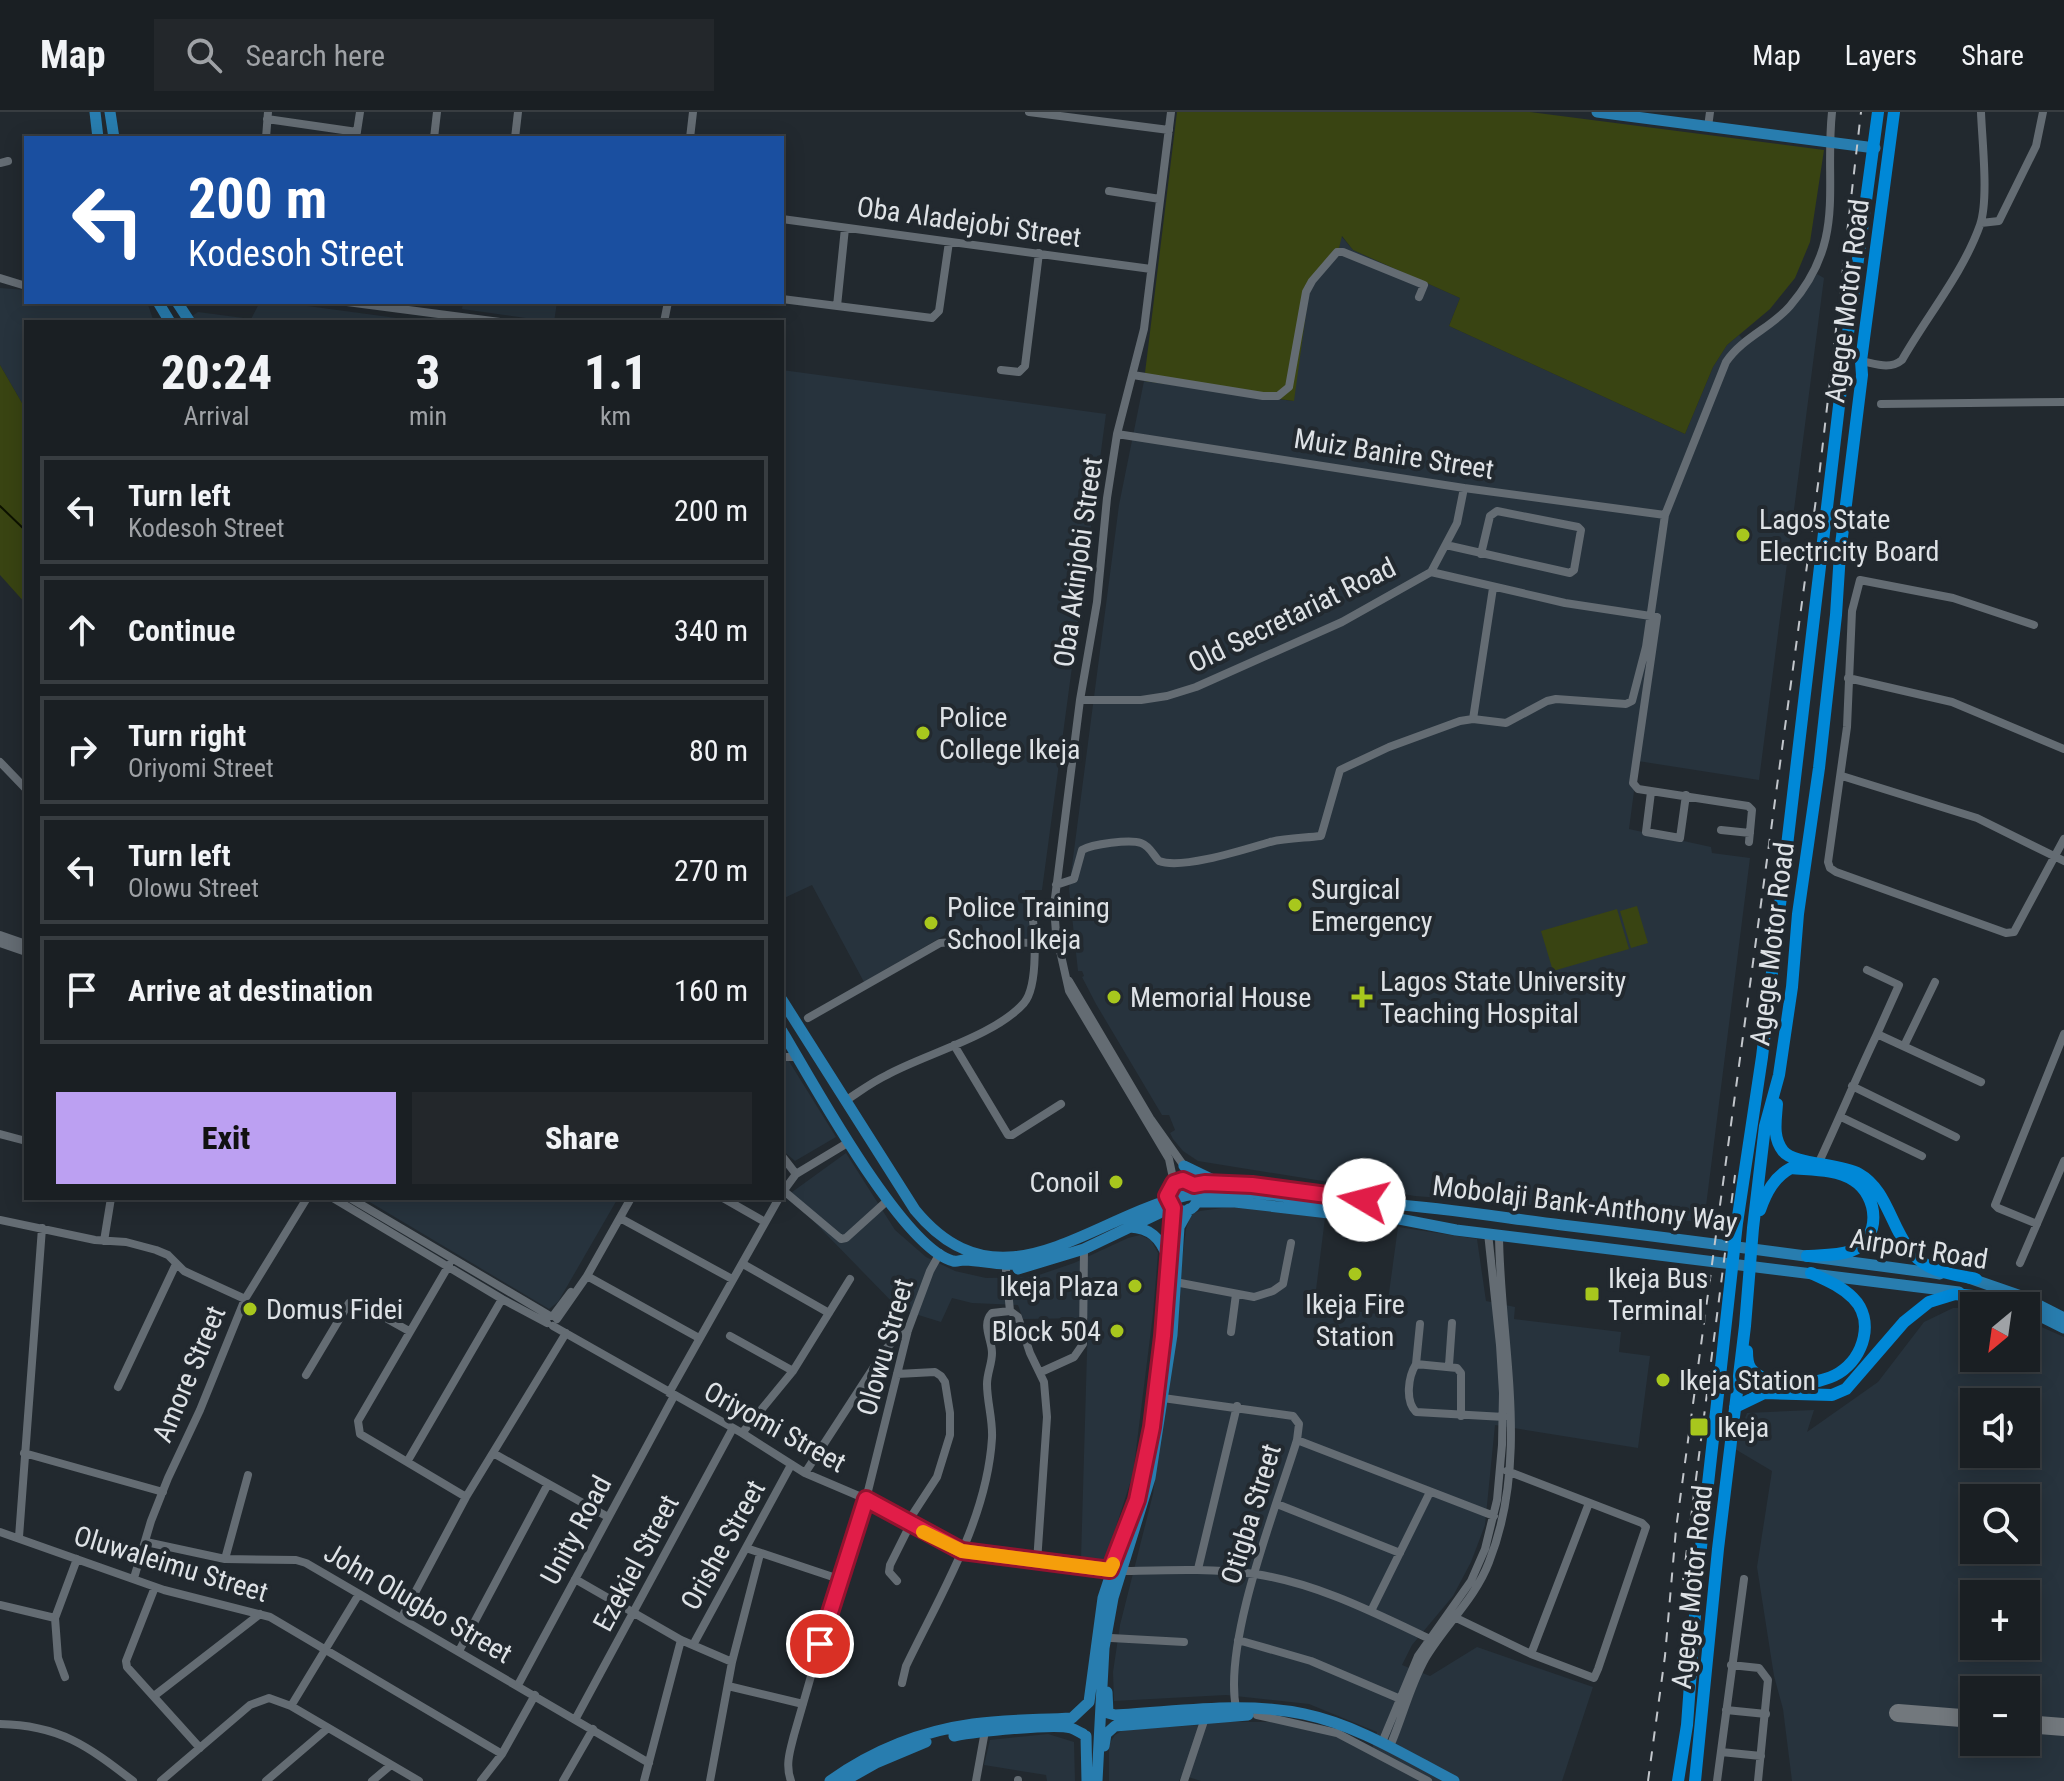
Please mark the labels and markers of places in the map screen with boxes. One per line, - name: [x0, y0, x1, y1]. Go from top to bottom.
- place label: Lagos State Electricity Board: [1759, 503, 1939, 568]
- marker: Lagos State Electricity Board: [1734, 526, 1752, 544]
- place label: Police College Ikeja: [939, 701, 1080, 766]
- marker: Police College Ikeja: [914, 724, 932, 742]
- place label: Surgical Emergency: [1311, 873, 1433, 938]
- place label: Police Training School Ikeja: [947, 891, 1110, 956]
- marker: Surgical Emergency: [1286, 896, 1304, 914]
- marker: Police Training School Ikeja: [922, 914, 940, 932]
- place label: Lagos State University Teaching Hospital: [1380, 965, 1626, 1030]
- place label: Memorial House: [1130, 981, 1311, 1014]
- marker: Lagos State University Teaching Hospital: [1351, 986, 1373, 1008]
- marker: Memorial House: [1105, 988, 1123, 1006]
- place label: Conoil: [1030, 1166, 1100, 1199]
- marker: Conoil: [1107, 1173, 1125, 1191]
- place label: Ikeja Bus Terminal: [1608, 1262, 1708, 1327]
- marker: Ikeja Fire Station: [1346, 1265, 1364, 1283]
- place label: Ikeja Plaza: [999, 1270, 1119, 1303]
- marker: Ikeja Plaza: [1126, 1277, 1144, 1295]
- marker: Ikeja Bus Terminal: [1583, 1285, 1601, 1303]
- place label: Ikeja Fire Station: [1305, 1288, 1405, 1353]
- place label: Domus Fidei: [266, 1293, 403, 1326]
- marker: Domus Fidei: [241, 1300, 259, 1318]
- place label: Block 504: [992, 1315, 1101, 1348]
- marker: Block 504: [1108, 1322, 1126, 1340]
- place label: Ikeja Station: [1679, 1364, 1816, 1397]
- marker: Ikeja Station: [1654, 1371, 1672, 1389]
- place label: Ikeja: [1717, 1411, 1769, 1444]
- marker: Ikeja: [1688, 1416, 1710, 1438]
- pin: [786, 1610, 854, 1678]

